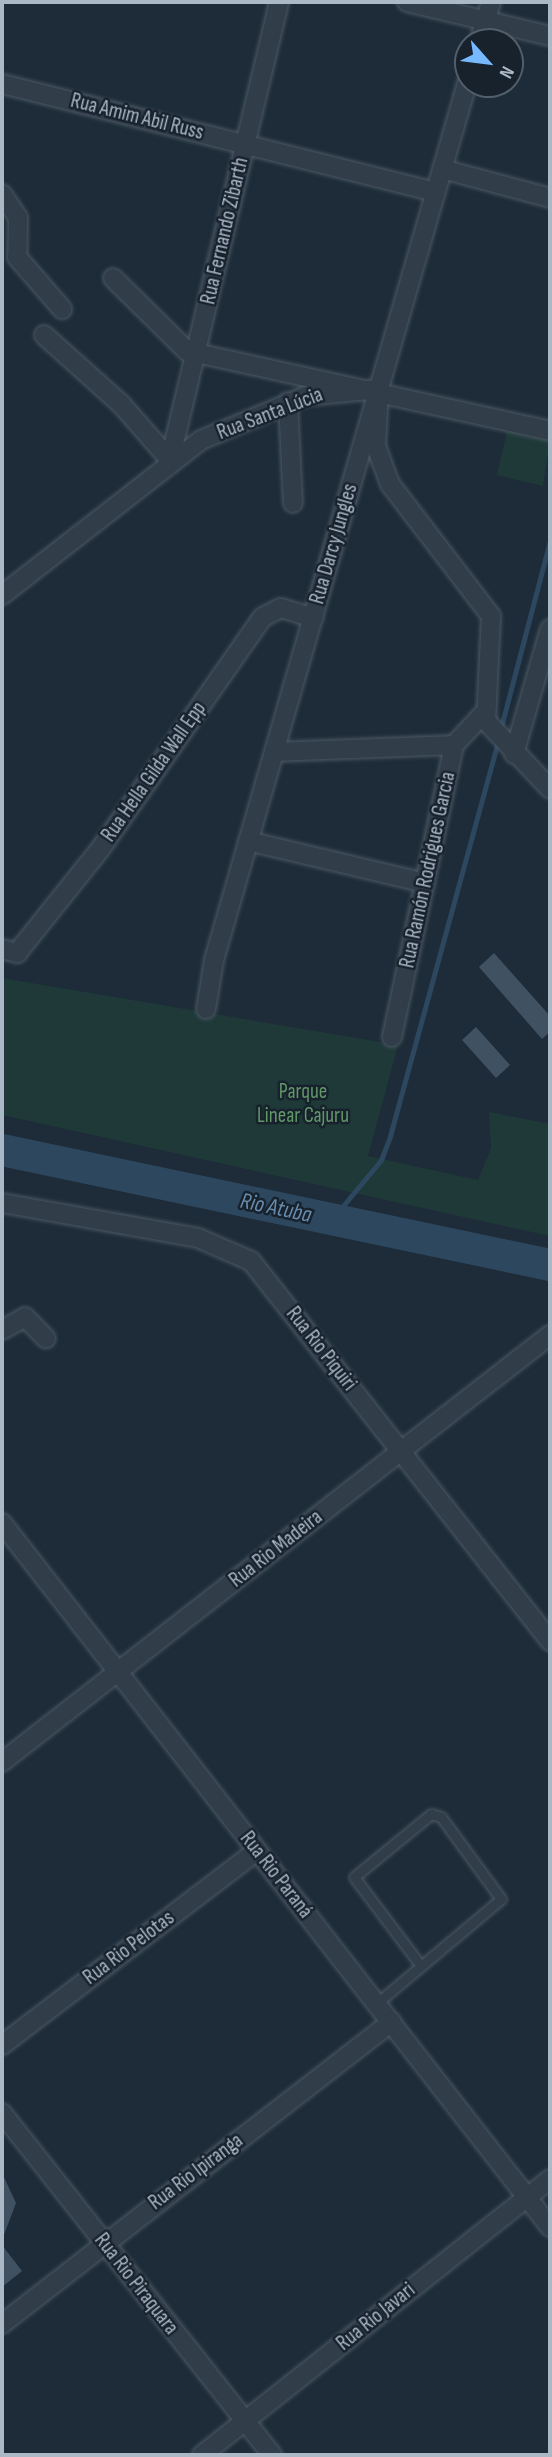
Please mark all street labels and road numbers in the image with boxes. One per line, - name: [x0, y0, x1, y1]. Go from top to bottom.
- street label: Rua Amim Abil Russ: [68, 88, 206, 146]
- street label: Rua Fernando Zibarth: [196, 155, 254, 307]
- street label: Rua Santa Lúcia: [214, 382, 326, 446]
- street label: Rua Darcy Jungles: [305, 481, 363, 607]
- street label: Rua Hella Gilda Wall Epp: [96, 697, 212, 847]
- street label: Rua Ramón Rodrigues Garcia: [395, 770, 461, 970]
- street label: Rua Rio Piquiri: [280, 1302, 362, 1396]
- street label: Rua Rio Madeira: [225, 1505, 327, 1593]
- street label: Rua Rio Paraná: [234, 1827, 318, 1923]
- street label: Rua Rio Pelotas: [79, 1906, 179, 1990]
- street label: Rua Rio Ipiranga: [144, 2128, 248, 2216]
- street label: Rua Rio Piraquara: [89, 2228, 183, 2340]
- street label: Rua Rio Javari: [332, 2278, 420, 2356]

